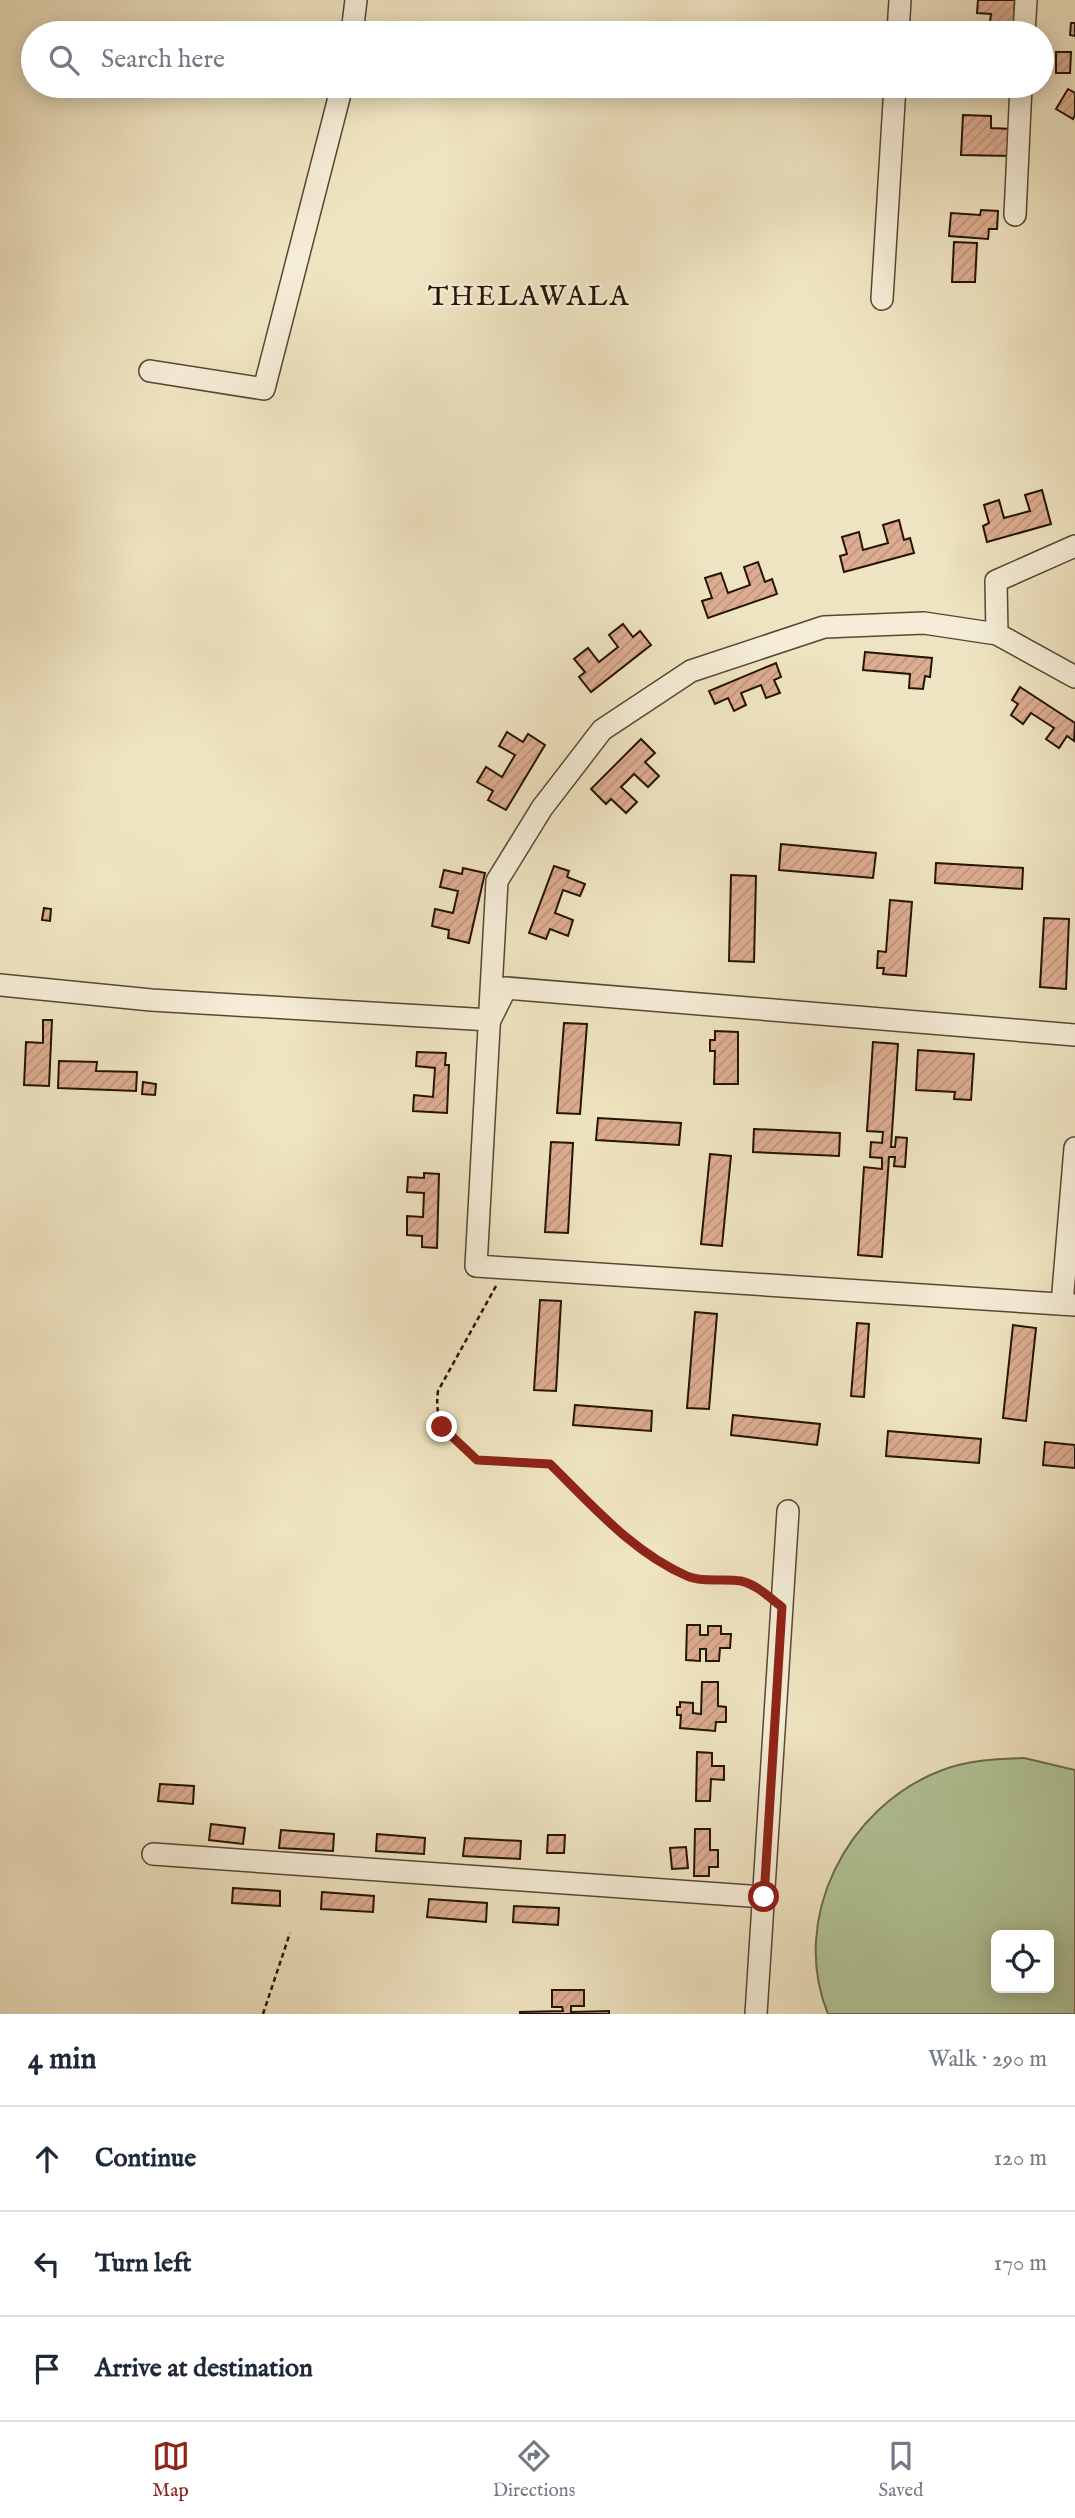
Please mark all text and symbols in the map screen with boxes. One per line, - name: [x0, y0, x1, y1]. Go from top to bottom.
- search box: [21, 21, 1054, 98]
- icon: search: [45, 41, 83, 79]
- text: Search here: [101, 43, 225, 76]
- district label: THELAWALA: [428, 280, 630, 315]
- route end: [426, 1411, 457, 1442]
- route start: [748, 1881, 779, 1912]
- map controls: [991, 1930, 1054, 1993]
- button: locate: [991, 1930, 1054, 1993]
- text: 4 min: [28, 2041, 96, 2079]
- text: Walk · 290 m: [928, 2045, 1047, 2074]
- icon: ahead: [28, 2140, 66, 2178]
- text: Continue: [95, 2142, 196, 2175]
- text: 120 m: [994, 2144, 1047, 2173]
- icon: left: [28, 2245, 66, 2283]
- text: Turn left: [95, 2247, 192, 2280]
- text: 170 m: [994, 2249, 1047, 2278]
- icon: arrive: [28, 2350, 66, 2388]
- text: Arrive at destination: [95, 2352, 313, 2385]
- tab: Map: [152, 2437, 190, 2503]
- tab: Directions: [493, 2437, 575, 2503]
- tab: Saved: [878, 2437, 923, 2503]

